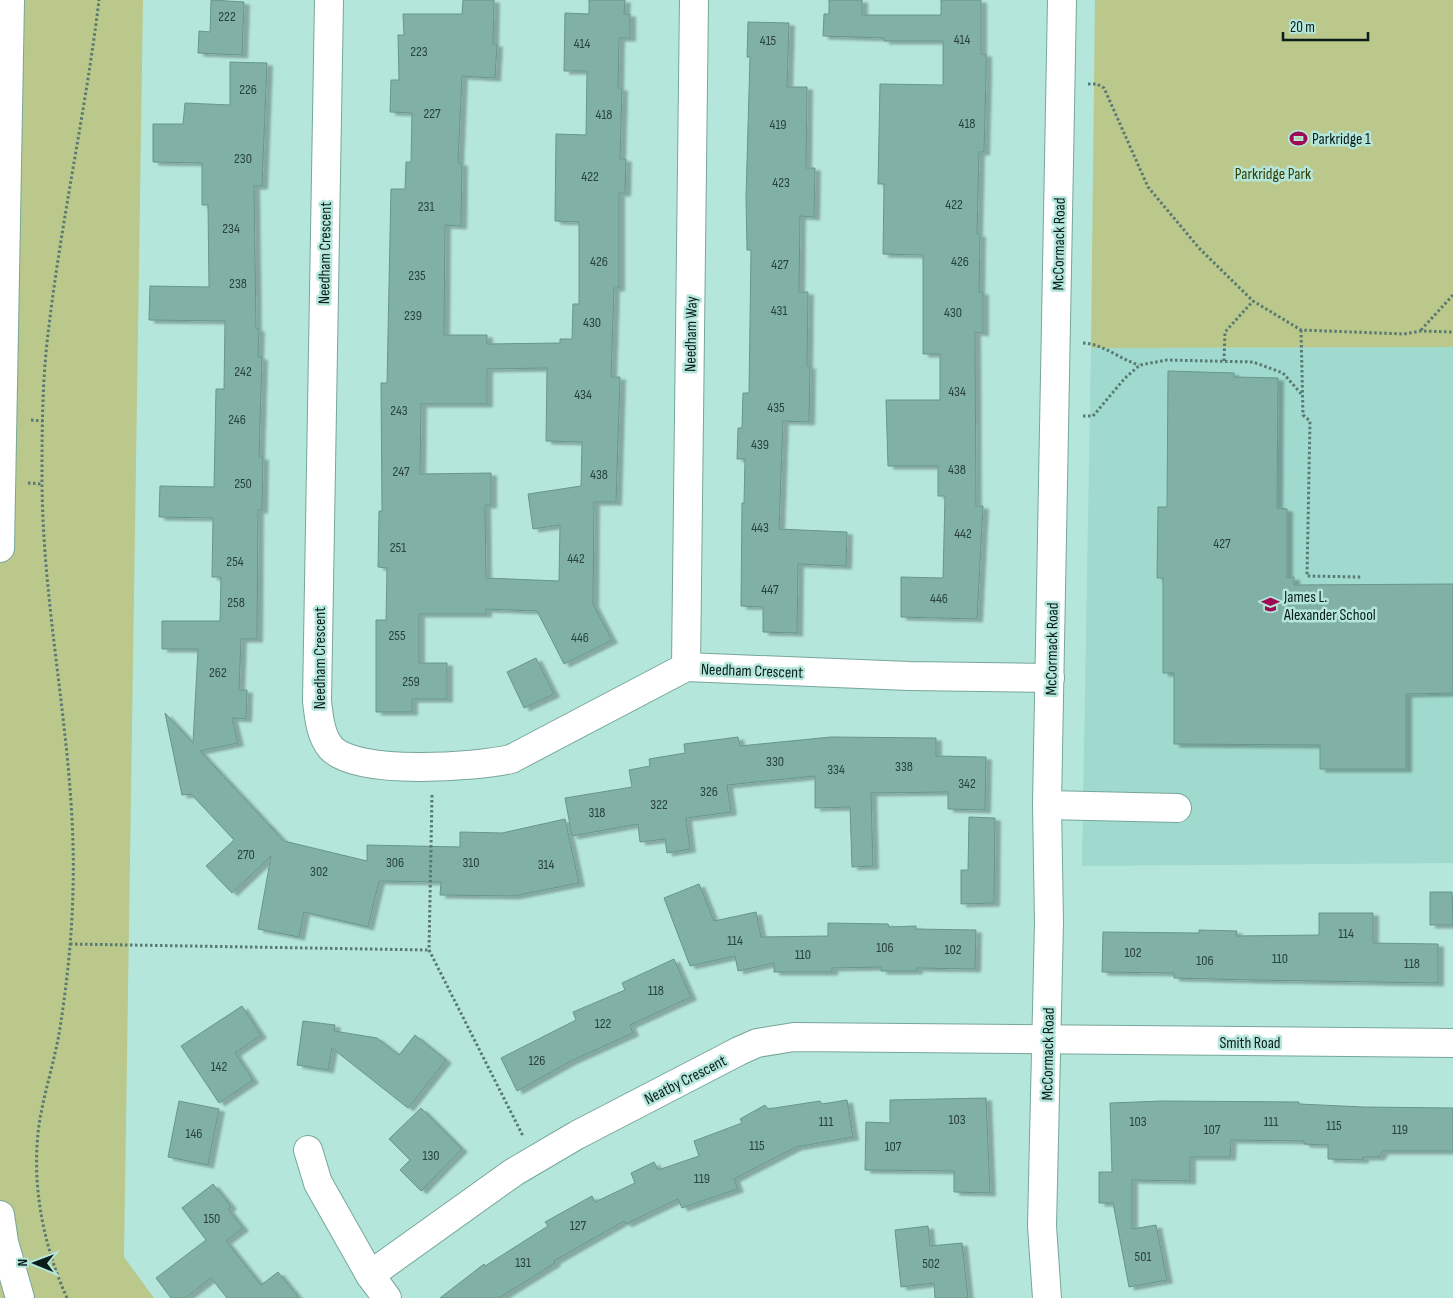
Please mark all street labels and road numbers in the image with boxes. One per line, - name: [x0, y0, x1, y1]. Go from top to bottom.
- street label: McCormack Road: [1049, 197, 1070, 291]
- street label: Needham Crescent: [315, 202, 336, 304]
- street label: Needham Way: [681, 296, 702, 372]
- street label: McCormack Road: [1042, 602, 1063, 696]
- street label: Needham Crescent: [311, 607, 330, 709]
- street label: Needham Crescent: [700, 660, 804, 683]
- street label: McCormack Road: [1038, 1007, 1059, 1101]
- street label: Smith Road: [1219, 1034, 1281, 1053]
- street label: Neatby Crescent: [641, 1051, 730, 1109]

